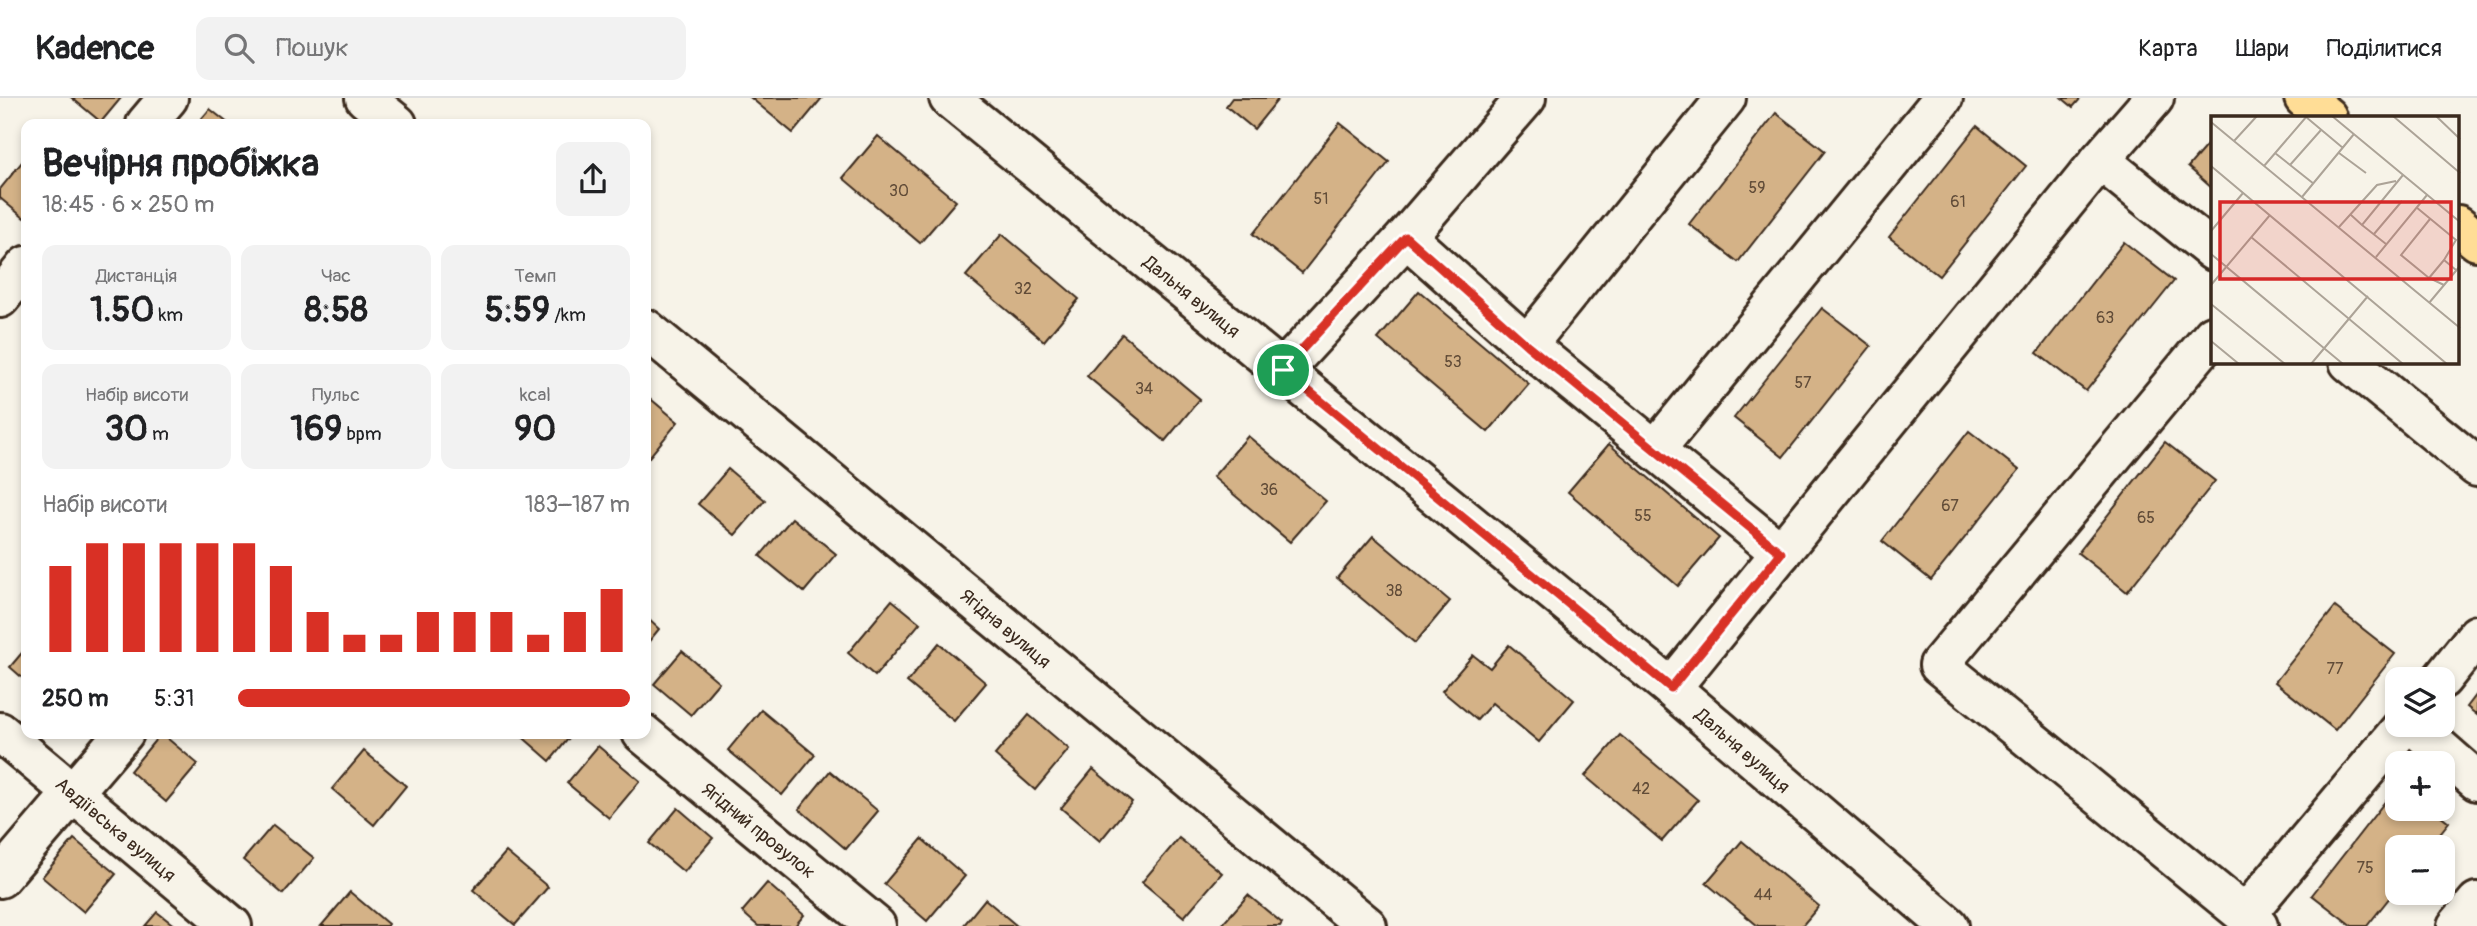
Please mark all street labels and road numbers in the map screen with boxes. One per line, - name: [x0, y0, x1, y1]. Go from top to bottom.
- street label: Дальня вулиця: [1137, 250, 1245, 343]
- street label: Ягідна вулиця: [955, 584, 1056, 674]
- street label: Дальня вулиця: [1689, 702, 1795, 799]
- street label: Авдіївська вулиця: [50, 772, 181, 887]
- street label: Ягідний провулок: [697, 777, 820, 884]

